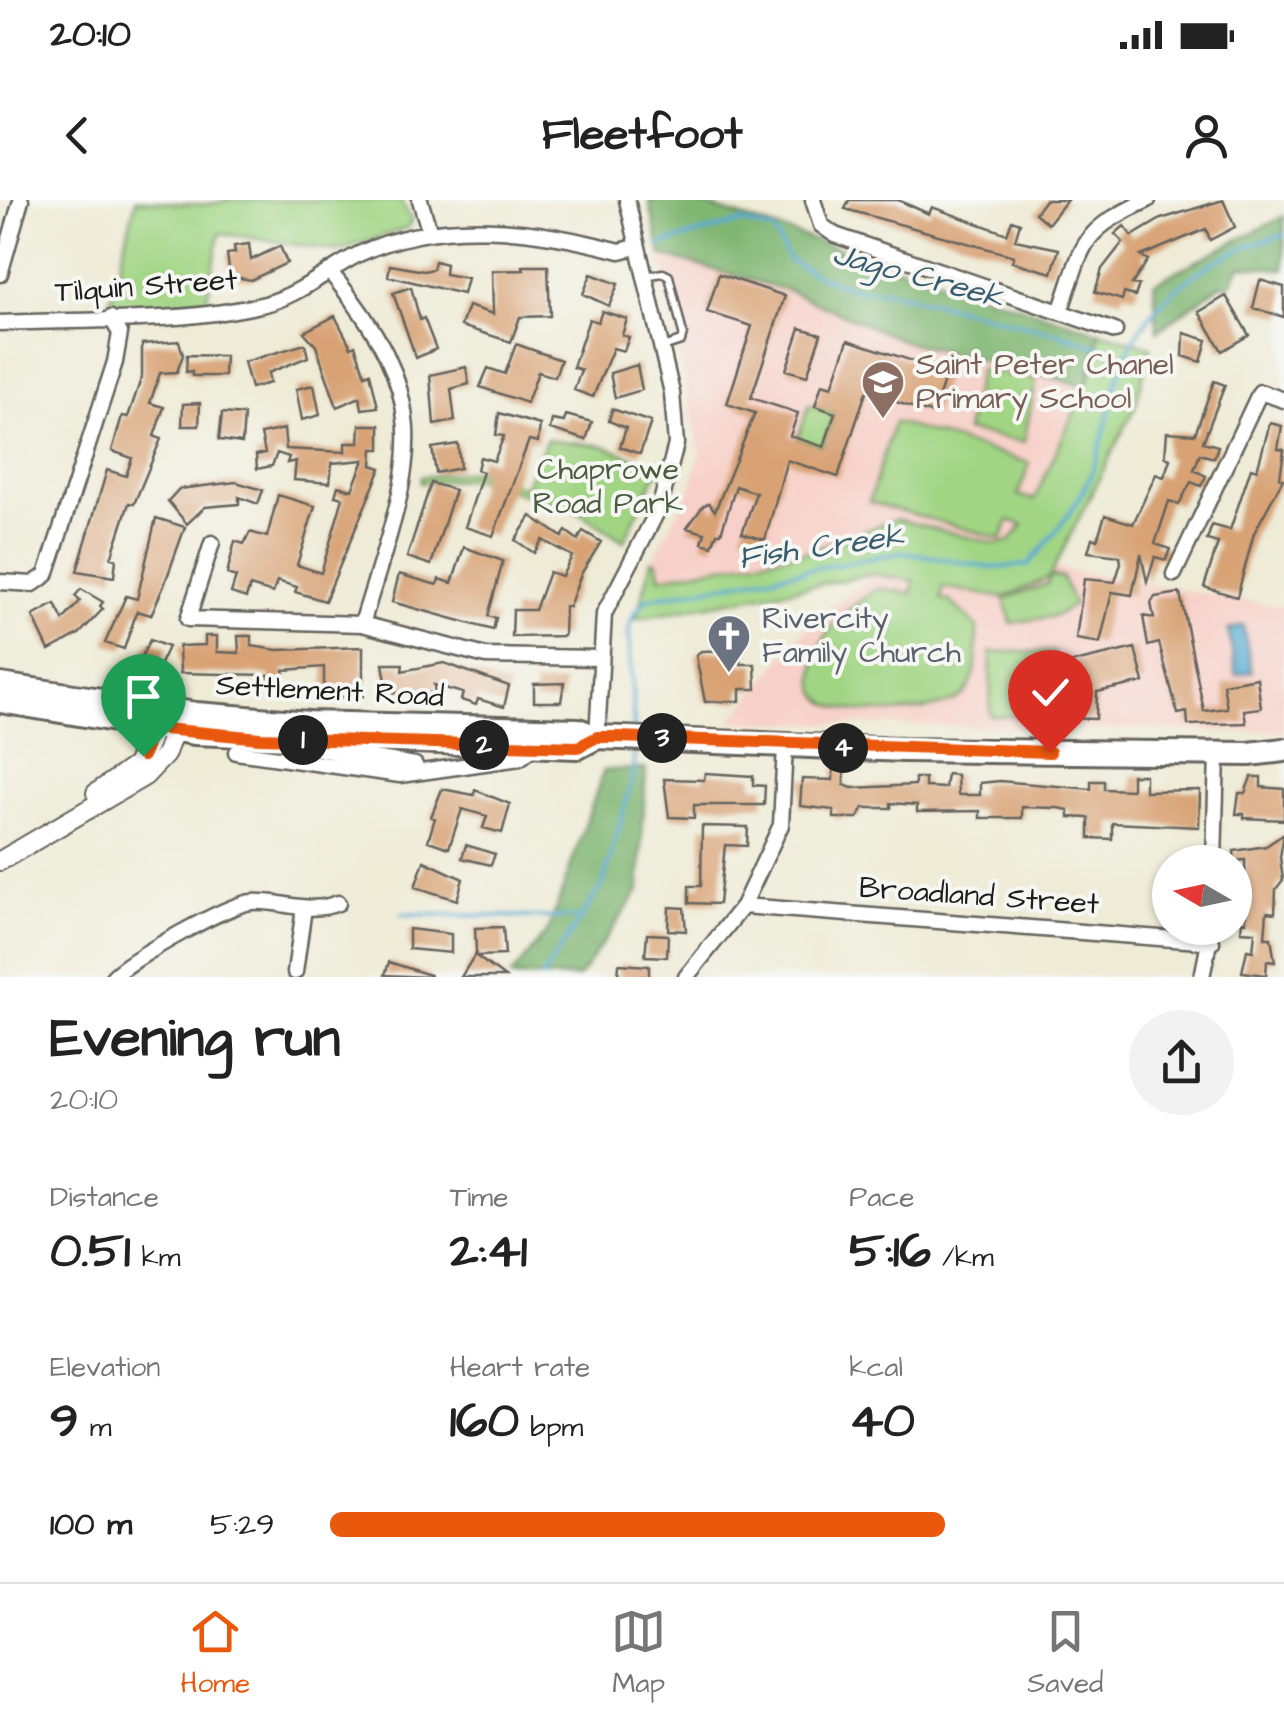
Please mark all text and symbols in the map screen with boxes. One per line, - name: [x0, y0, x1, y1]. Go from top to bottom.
- text: 20:10: [50, 9, 131, 61]
- text: Fleetfoot: [542, 104, 742, 166]
- icon: back: [50, 108, 105, 163]
- icon: person: [1179, 108, 1234, 163]
- water label: Jago Creek: [827, 232, 1010, 322]
- street label: Tilquin Street: [53, 259, 239, 313]
- place label: Saint Peter Chanel Primary School: [916, 344, 1174, 421]
- school or university icon: Saint Peter Chanel Primary School: [860, 359, 906, 420]
- park label: Chaprowe Road Park: [533, 449, 683, 525]
- water label: Fish Creek: [736, 513, 908, 581]
- place label: Rivercity Family Church: [762, 598, 961, 675]
- church icon: Rivercity Family Church: [706, 613, 752, 674]
- pin: [1008, 650, 1093, 753]
- pin: [101, 654, 186, 757]
- street label: Settlement Road: [215, 664, 445, 718]
- icon: check: [1023, 665, 1078, 720]
- icon: arrive: [116, 669, 171, 724]
- pin: 3: [637, 713, 687, 763]
- pin: 1: [278, 715, 328, 765]
- text: 3: [655, 718, 669, 757]
- text: 1: [301, 720, 305, 759]
- pin: 2: [459, 720, 509, 770]
- pin: 4: [818, 723, 868, 773]
- text: 2: [476, 725, 492, 764]
- text: 4: [833, 728, 853, 767]
- north arrow: [1152, 845, 1252, 945]
- map controls: [1152, 845, 1252, 945]
- street label: Broadland Street: [858, 867, 1100, 925]
- text: Evening run: [50, 1001, 340, 1077]
- button: share: [1129, 1010, 1234, 1115]
- text: 20:10: [50, 1077, 118, 1122]
- text: Distance: [50, 1178, 159, 1217]
- text: Time: [450, 1178, 508, 1217]
- text: Pace: [849, 1178, 914, 1217]
- text: 0.51: [50, 1217, 130, 1286]
- text: 2:41: [450, 1217, 527, 1286]
- text: 5:16: [849, 1217, 931, 1286]
- text: km: [130, 1238, 181, 1277]
- text: /km: [931, 1238, 994, 1277]
- text: Elevation: [50, 1348, 160, 1387]
- text: Heart rate: [450, 1348, 590, 1387]
- text: kcal: [849, 1348, 903, 1387]
- text: 9: [50, 1387, 78, 1456]
- text: 160: [450, 1387, 519, 1456]
- text: 40: [849, 1387, 915, 1456]
- text: m: [78, 1408, 111, 1447]
- text: bpm: [519, 1408, 583, 1447]
- text: 100 m: [50, 1502, 132, 1547]
- text: 5:29: [210, 1502, 275, 1547]
- tab: Home: [181, 1604, 250, 1703]
- tab: Map: [611, 1604, 666, 1703]
- tab: Saved: [1027, 1604, 1103, 1703]

